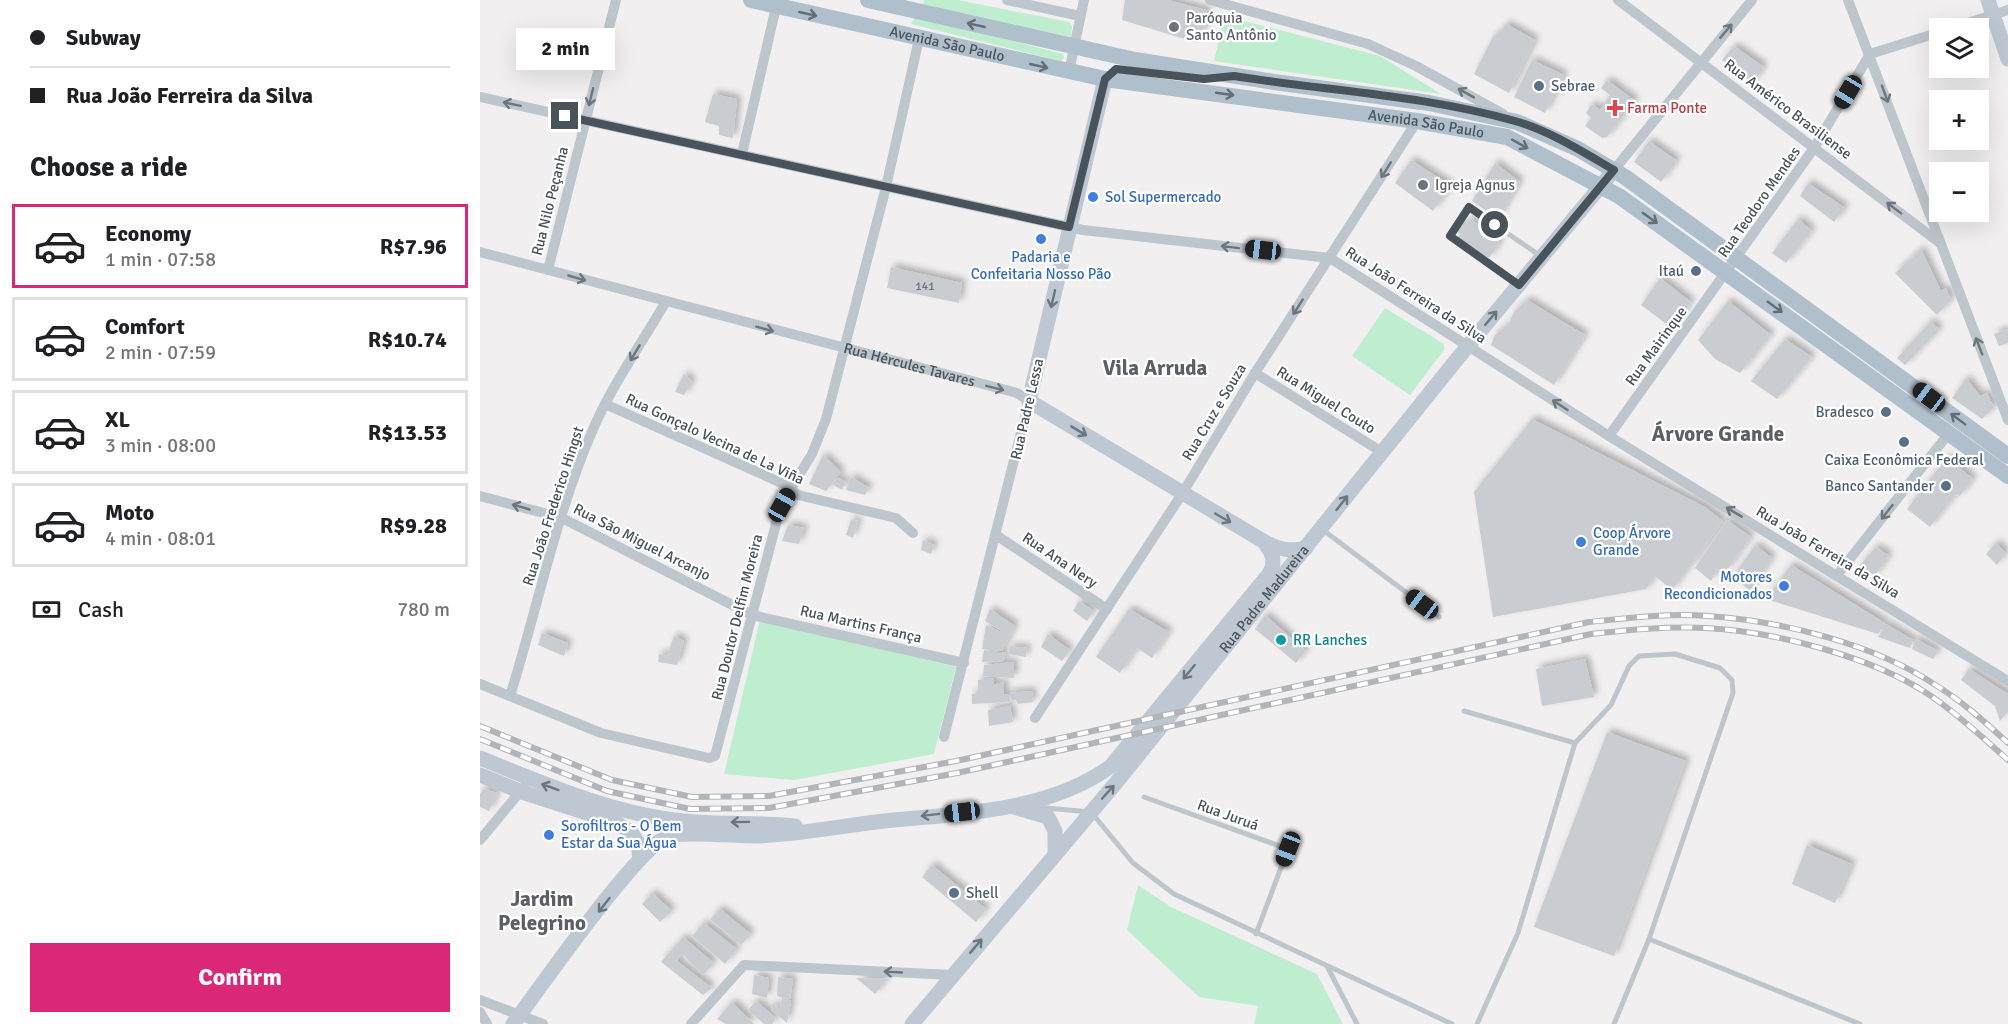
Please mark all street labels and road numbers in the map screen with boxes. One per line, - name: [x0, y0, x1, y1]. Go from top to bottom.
- street label: Avenida São Paulo: [888, 22, 1007, 65]
- street label: Rua Américo Brasiliense: [1721, 55, 1855, 163]
- street label: Avenida São Paulo: [1367, 106, 1486, 142]
- street label: Rua Teodoro Mendes: [1714, 143, 1804, 261]
- street label: Rua Nilo Peçanha: [528, 145, 572, 257]
- street label: Rua João Ferreira da Silva: [1342, 243, 1490, 347]
- street label: Rua Mairinque: [1621, 303, 1691, 389]
- street label: Rua Hércules Tavares: [842, 339, 977, 391]
- street label: Rua Padre Lessa: [1007, 357, 1047, 461]
- street label: Rua Cruz e Souza: [1178, 360, 1250, 464]
- street label: Rua Miguel Couto: [1273, 362, 1379, 438]
- street label: Rua Gonçalo Vecina de La Viña: [623, 390, 807, 488]
- street label: Rua João Frederico Hingst: [519, 424, 587, 588]
- street label: Rua São Miguel Arcanjo: [570, 500, 714, 584]
- street label: Rua João Ferreira da Silva: [1753, 502, 1903, 602]
- street label: Rua Ana Nery: [1019, 528, 1101, 592]
- street label: Rua Doutor Delfim Moreira: [708, 532, 766, 702]
- street label: Rua Padre Madureira: [1215, 541, 1313, 656]
- street label: Rua Martins França: [798, 601, 924, 647]
- street label: Rua Juruá: [1195, 796, 1261, 834]

